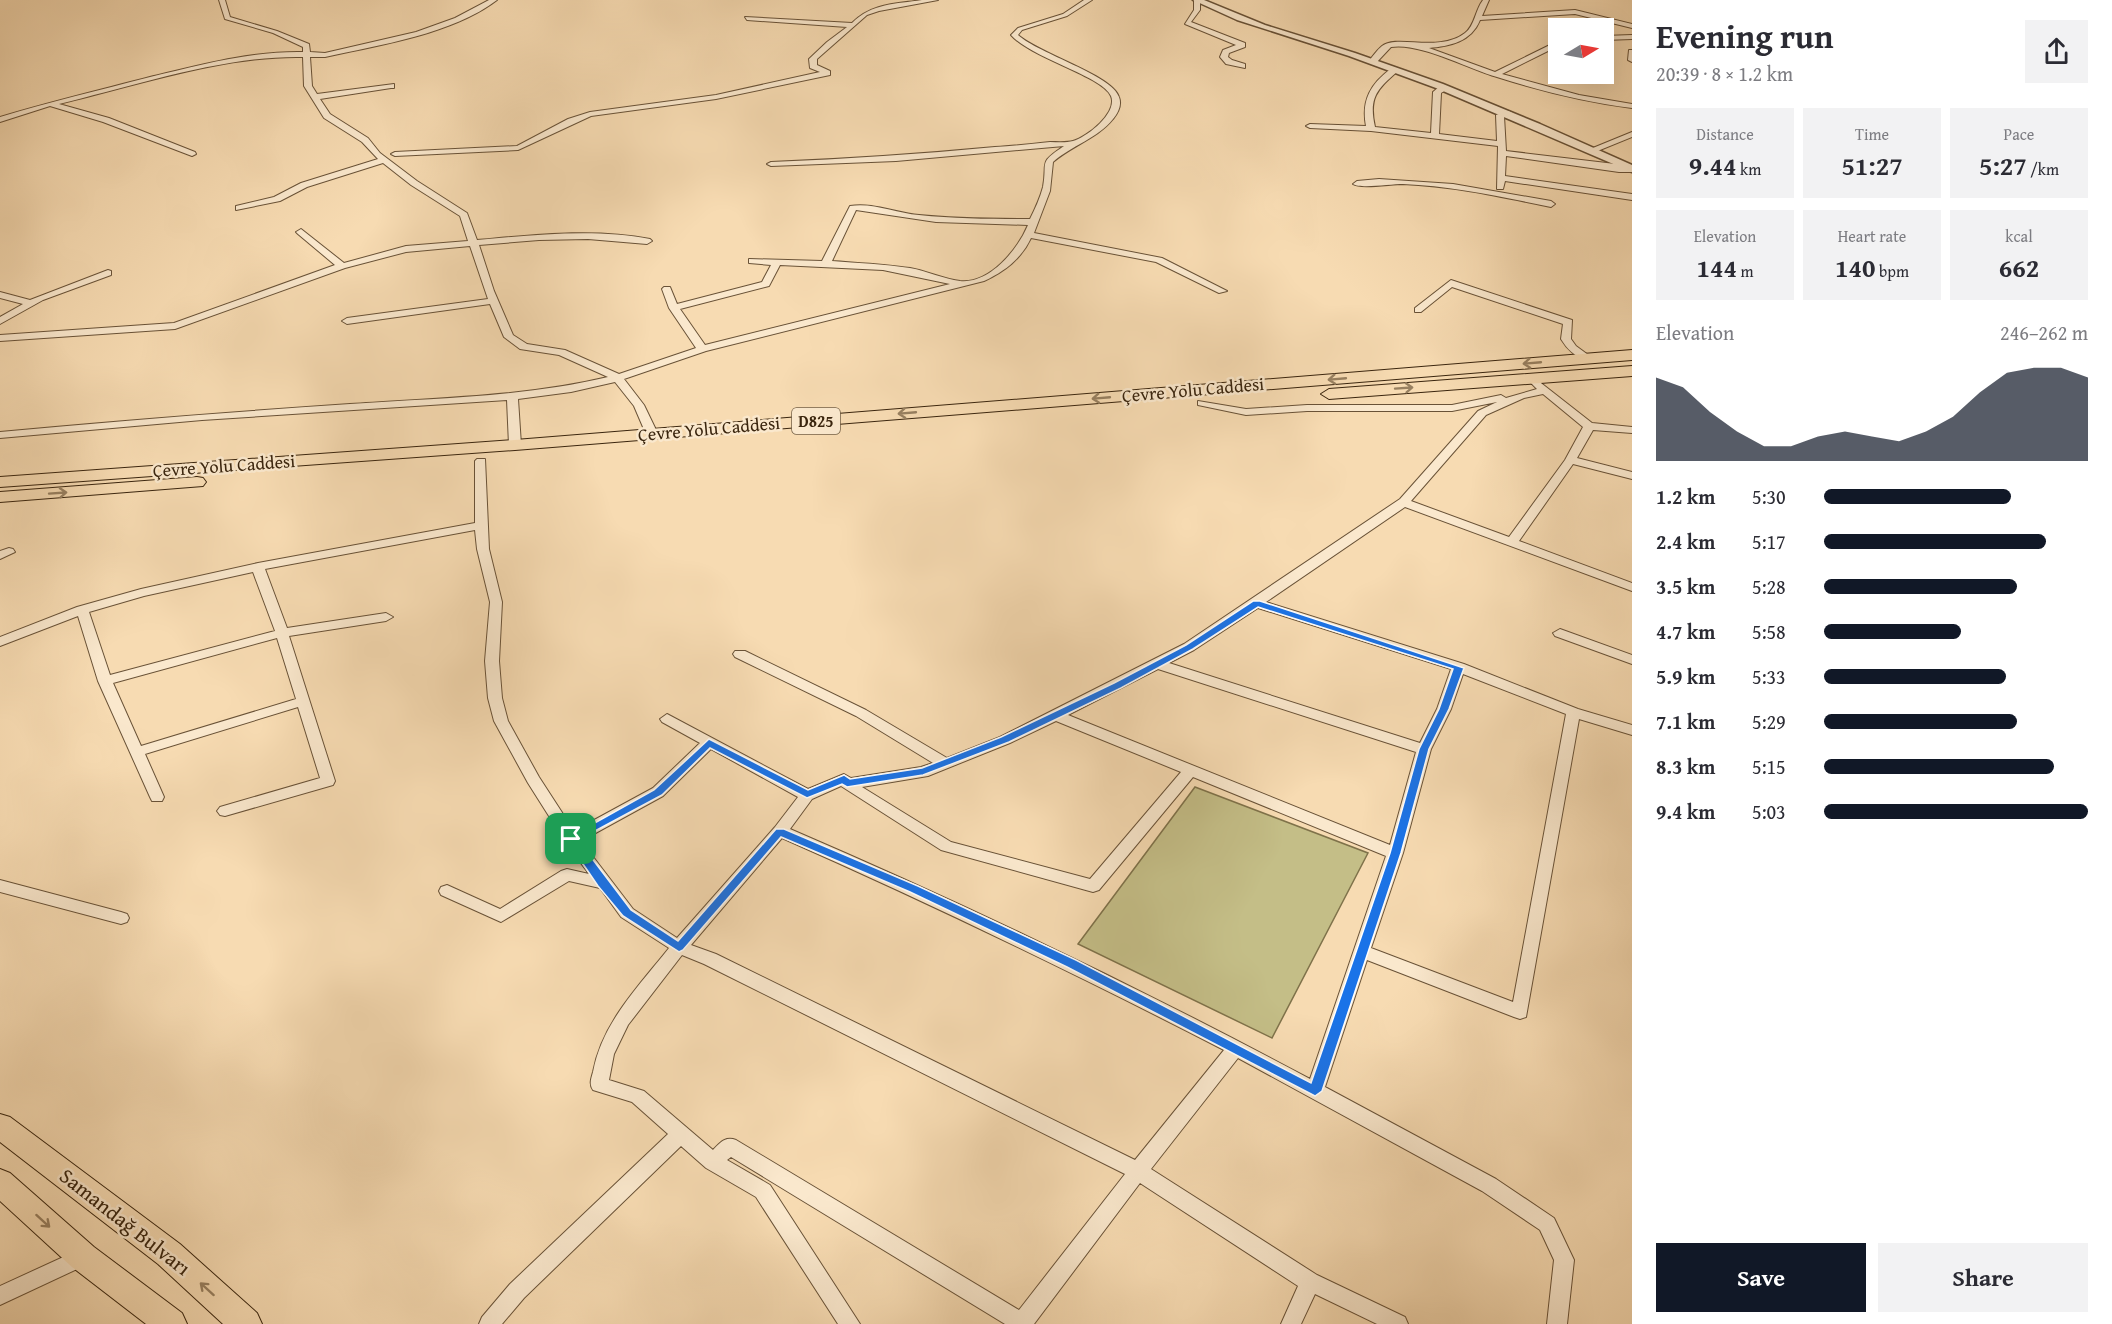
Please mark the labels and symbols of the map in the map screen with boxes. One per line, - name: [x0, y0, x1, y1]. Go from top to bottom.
- north arrow: [1548, 18, 1614, 84]
- one-way arrow: [1522, 358, 1542, 369]
- street label: Çevre Yolu Caddesi: [1121, 370, 1265, 409]
- one-way arrow: [1328, 373, 1348, 384]
- one-way arrow: [1394, 383, 1414, 394]
- one-way arrow: [1092, 393, 1112, 404]
- road number: D825: [792, 408, 840, 434]
- one-way arrow: [897, 408, 917, 419]
- street label: Çevre Yolu Caddesi: [637, 409, 781, 448]
- street label: Çevre Yolu Caddesi: [152, 447, 296, 484]
- one-way arrow: [48, 487, 68, 498]
- pin: [545, 813, 596, 864]
- street label: Samandağ Bulvarı: [53, 1160, 198, 1283]
- one-way arrow: [36, 1214, 51, 1228]
- one-way arrow: [200, 1282, 215, 1296]

